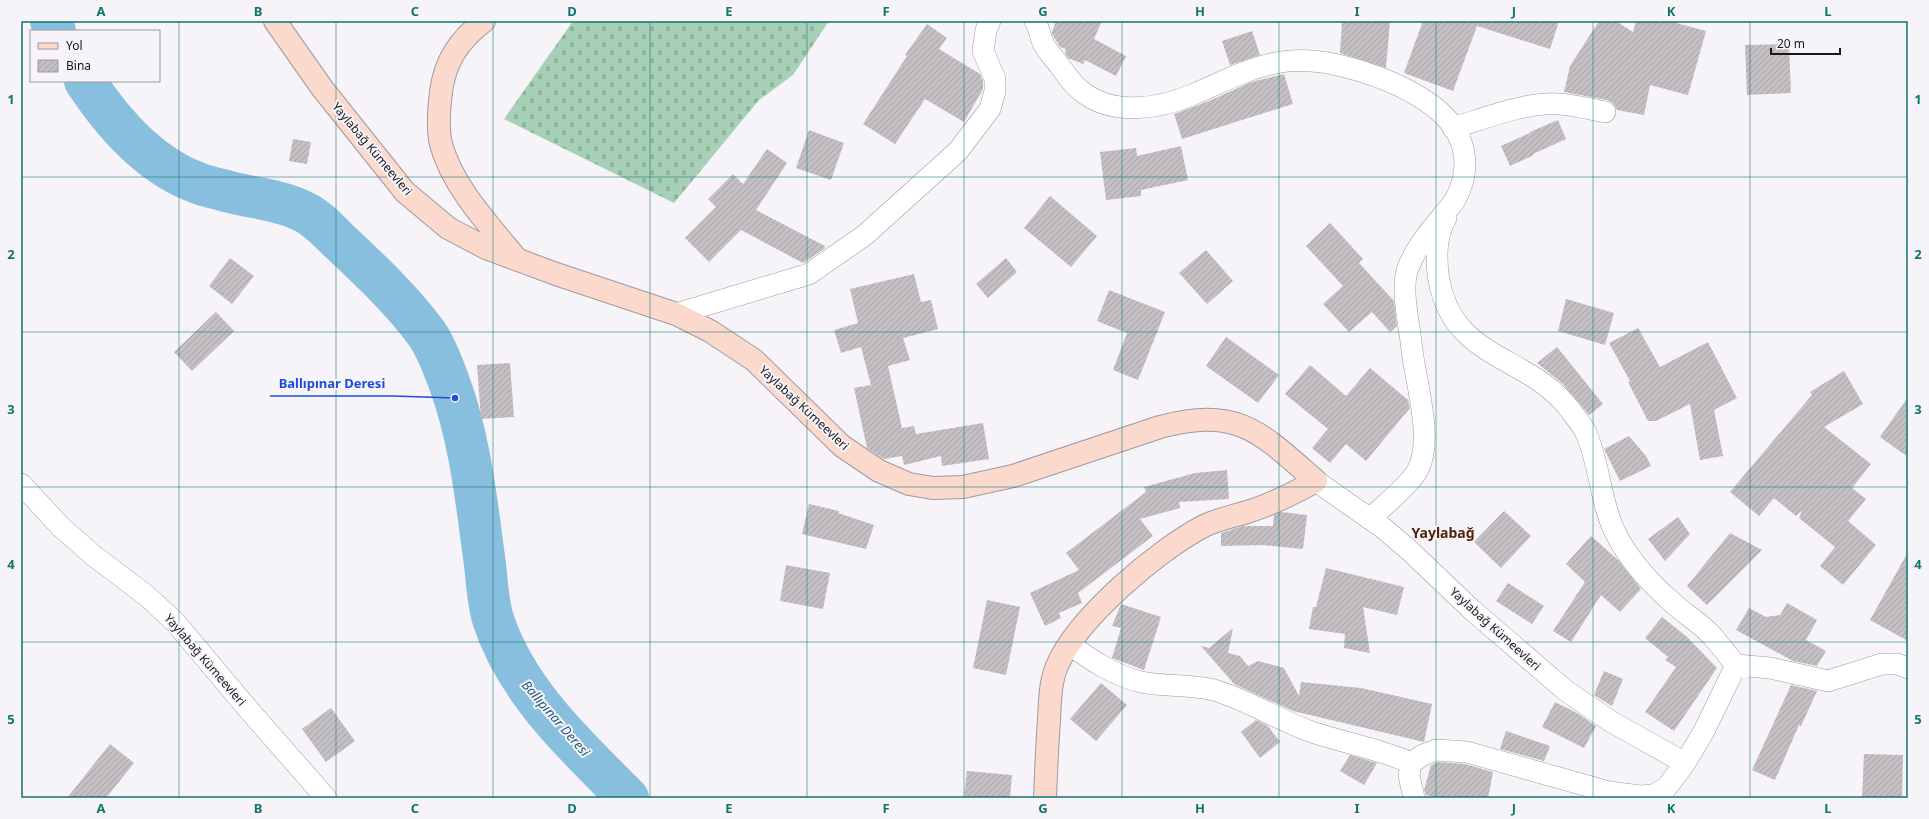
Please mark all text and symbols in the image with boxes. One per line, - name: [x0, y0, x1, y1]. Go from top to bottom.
- text: A: [97, 2, 106, 20]
- text: B: [254, 2, 262, 20]
- text: C: [411, 2, 419, 20]
- text: D: [567, 2, 577, 20]
- text: E: [725, 2, 733, 20]
- text: F: [882, 2, 890, 20]
- text: G: [1038, 2, 1048, 20]
- text: H: [1195, 2, 1205, 20]
- text: I: [1354, 2, 1360, 20]
- text: J: [1511, 2, 1516, 20]
- text: K: [1667, 2, 1676, 20]
- text: L: [1824, 2, 1832, 20]
- legend: [30, 30, 160, 82]
- scale bar: [1771, 30, 1840, 56]
- text: 20 m: [1777, 35, 1805, 52]
- text: Yol: [66, 37, 83, 54]
- text: Bina: [66, 57, 91, 74]
- text: 1: [7, 90, 15, 108]
- text: 1: [1914, 90, 1922, 108]
- street label: Yaylabağ Kümeevleri: [328, 98, 416, 199]
- text: 2: [7, 245, 15, 263]
- text: 2: [1914, 245, 1922, 263]
- street label: Yaylabağ Kümeevleri: [756, 362, 853, 454]
- callout: Ballıpınar Deresi: [270, 371, 393, 396]
- text: Ballıpınar Deresi: [279, 374, 385, 392]
- text: 3: [7, 400, 15, 418]
- text: 3: [1914, 400, 1922, 418]
- district label: Yaylabağ: [1411, 523, 1475, 542]
- text: 4: [7, 555, 15, 573]
- text: 4: [1914, 555, 1922, 573]
- street label: Yaylabağ Kümeevleri: [1446, 583, 1544, 674]
- street label: Yaylabağ Kümeevleri: [161, 610, 250, 709]
- water label: Ballıpınar Deresi: [518, 676, 594, 760]
- text: 5: [7, 710, 15, 728]
- text: 5: [1914, 710, 1922, 728]
- text: A: [97, 799, 106, 817]
- text: B: [254, 799, 262, 817]
- text: C: [411, 799, 419, 817]
- text: D: [567, 799, 577, 817]
- text: E: [725, 799, 733, 817]
- text: F: [882, 799, 890, 817]
- text: G: [1038, 799, 1048, 817]
- text: H: [1195, 799, 1205, 817]
- text: I: [1354, 799, 1360, 817]
- text: J: [1511, 799, 1516, 817]
- text: K: [1667, 799, 1676, 817]
- text: L: [1824, 799, 1832, 817]

